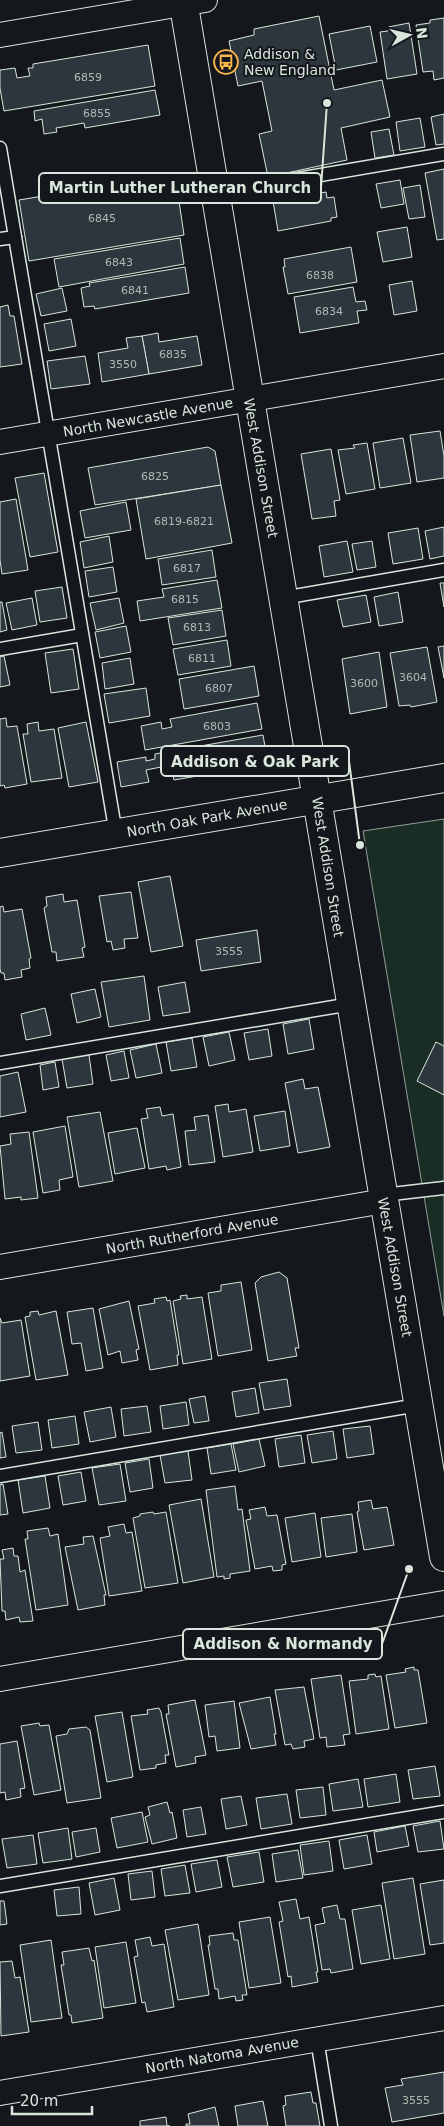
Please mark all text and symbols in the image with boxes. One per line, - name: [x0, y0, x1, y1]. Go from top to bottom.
- north arrow: [384, 10, 434, 60]
- text: N: [413, 26, 431, 40]
- place label: Addison & New England: [244, 46, 336, 78]
- bus stop icon: Addison & New England: [213, 49, 239, 75]
- house number: 6859: [74, 71, 102, 84]
- house number: 6855: [83, 107, 111, 120]
- callout: Martin Luther Lutheran Church: [39, 173, 321, 203]
- text: Martin Luther Lutheran Church: [49, 179, 311, 197]
- house number: 6845: [88, 212, 116, 225]
- house number: 6843: [105, 256, 133, 269]
- house number: 6838: [306, 269, 334, 282]
- house number: 6841: [121, 284, 149, 297]
- house number: 6834: [315, 305, 343, 318]
- house number: 6835: [159, 348, 187, 361]
- house number: 3550: [109, 358, 137, 371]
- street label: North Newcastle Avenue: [62, 394, 234, 440]
- street label: West Addison Street: [241, 397, 281, 540]
- house number: 6825: [141, 470, 169, 483]
- house number: 6819-6821: [154, 515, 214, 528]
- house number: 6817: [173, 562, 201, 575]
- house number: 6815: [171, 593, 199, 606]
- house number: 6813: [183, 621, 211, 634]
- house number: 6811: [188, 652, 216, 665]
- house number: 3604: [399, 671, 427, 684]
- house number: 3600: [350, 677, 378, 690]
- house number: 6807: [205, 682, 233, 695]
- house number: 6803: [203, 720, 231, 733]
- callout: Addison & Oak Park: [161, 746, 349, 776]
- text: Addison & Oak Park: [171, 753, 340, 771]
- street label: North Oak Park Avenue: [126, 796, 288, 840]
- street label: West Addison Street: [309, 796, 347, 939]
- house number: 3555: [215, 945, 243, 958]
- street label: West Addison Street: [375, 1196, 415, 1339]
- street label: North Rutherford Avenue: [105, 1211, 279, 1257]
- callout: Addison & Normandy: [183, 1629, 382, 1659]
- text: Addison & Normandy: [194, 1635, 373, 1653]
- street label: North Natoma Avenue: [144, 2034, 300, 2076]
- scale bar: [12, 2084, 92, 2116]
- text: 20 m: [20, 2092, 58, 2110]
- house number: 3555: [402, 2094, 430, 2107]

